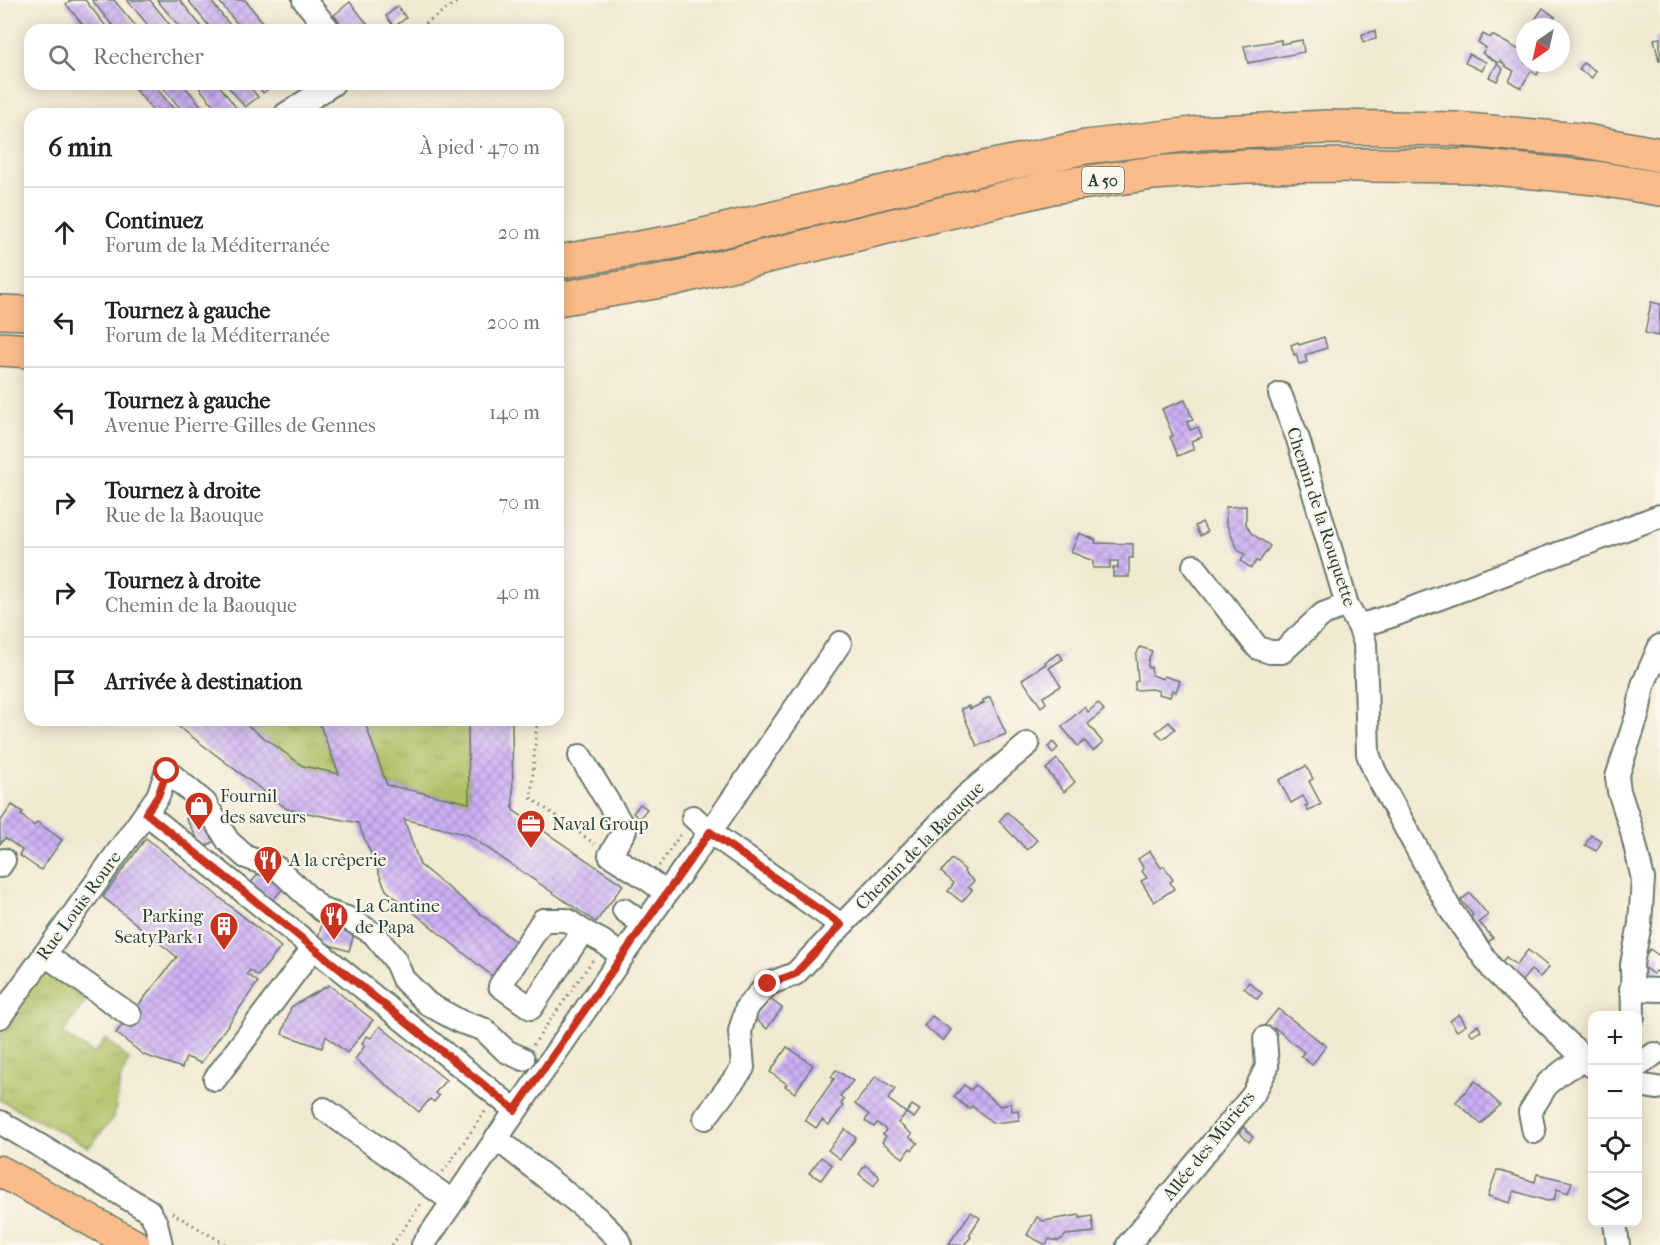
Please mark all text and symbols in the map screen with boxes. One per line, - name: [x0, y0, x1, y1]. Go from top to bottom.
- north arrow: [1516, 18, 1570, 72]
- search box: [24, 24, 564, 90]
- icon: search: [45, 41, 78, 74]
- text: Rechercher: [93, 44, 204, 70]
- text: 6 min: [48, 132, 112, 163]
- text: À pied · 470 m: [420, 136, 540, 159]
- road number: A 50: [1082, 167, 1124, 193]
- text: Continuez: [105, 208, 203, 234]
- icon: ahead: [48, 216, 81, 249]
- text: 20 m: [498, 221, 540, 244]
- text: Forum de la Méditerranée: [105, 234, 330, 257]
- text: Tournez à gauche: [105, 298, 270, 324]
- icon: left: [48, 306, 81, 339]
- text: 200 m: [487, 311, 540, 334]
- text: Forum de la Méditerranée: [105, 324, 330, 347]
- text: Tournez à gauche: [105, 388, 270, 414]
- icon: left: [48, 396, 81, 429]
- text: 140 m: [489, 401, 540, 424]
- text: Avenue Pierre-Gilles de Gennes: [105, 414, 376, 437]
- street label: Chemin de la Rouquette: [1282, 425, 1360, 609]
- text: Tournez à droite: [105, 478, 261, 504]
- icon: right: [48, 486, 81, 519]
- text: 70 m: [498, 491, 540, 514]
- text: Rue de la Baouque: [105, 504, 264, 527]
- text: Tournez à droite: [105, 568, 261, 594]
- icon: right: [48, 576, 81, 609]
- text: 40 m: [496, 581, 540, 604]
- text: Chemin de la Baouque: [105, 594, 297, 617]
- icon: arrive: [48, 666, 81, 699]
- text: Arrivée à destination: [105, 669, 302, 695]
- route start: [153, 757, 179, 783]
- street label: Chemin de la Baouque: [851, 777, 989, 915]
- place label: Fournil des saveurs: [220, 786, 306, 828]
- shop icon: Fournil des saveurs: [183, 790, 215, 832]
- office icon: Naval Group: [515, 808, 547, 850]
- place label: Naval Group: [552, 814, 649, 835]
- restaurant icon: A la crêperie: [252, 844, 284, 886]
- street label: Rue Louis Roure: [32, 847, 126, 965]
- place label: A la crêperie: [288, 850, 387, 871]
- place label: La Cantine de Papa: [355, 896, 440, 938]
- restaurant icon: La Cantine de Papa: [318, 900, 350, 942]
- place label: Parking SeatyPark 1: [115, 906, 203, 948]
- building icon: Parking SeatyPark 1: [208, 910, 240, 952]
- route end: [754, 970, 780, 996]
- map controls: [1588, 1011, 1642, 1227]
- button: +: [1588, 1011, 1642, 1065]
- button: −: [1588, 1065, 1642, 1119]
- street label: Allée des Mûriers: [1158, 1087, 1260, 1206]
- button: locate: [1588, 1119, 1642, 1173]
- button: layers: [1588, 1173, 1642, 1227]

